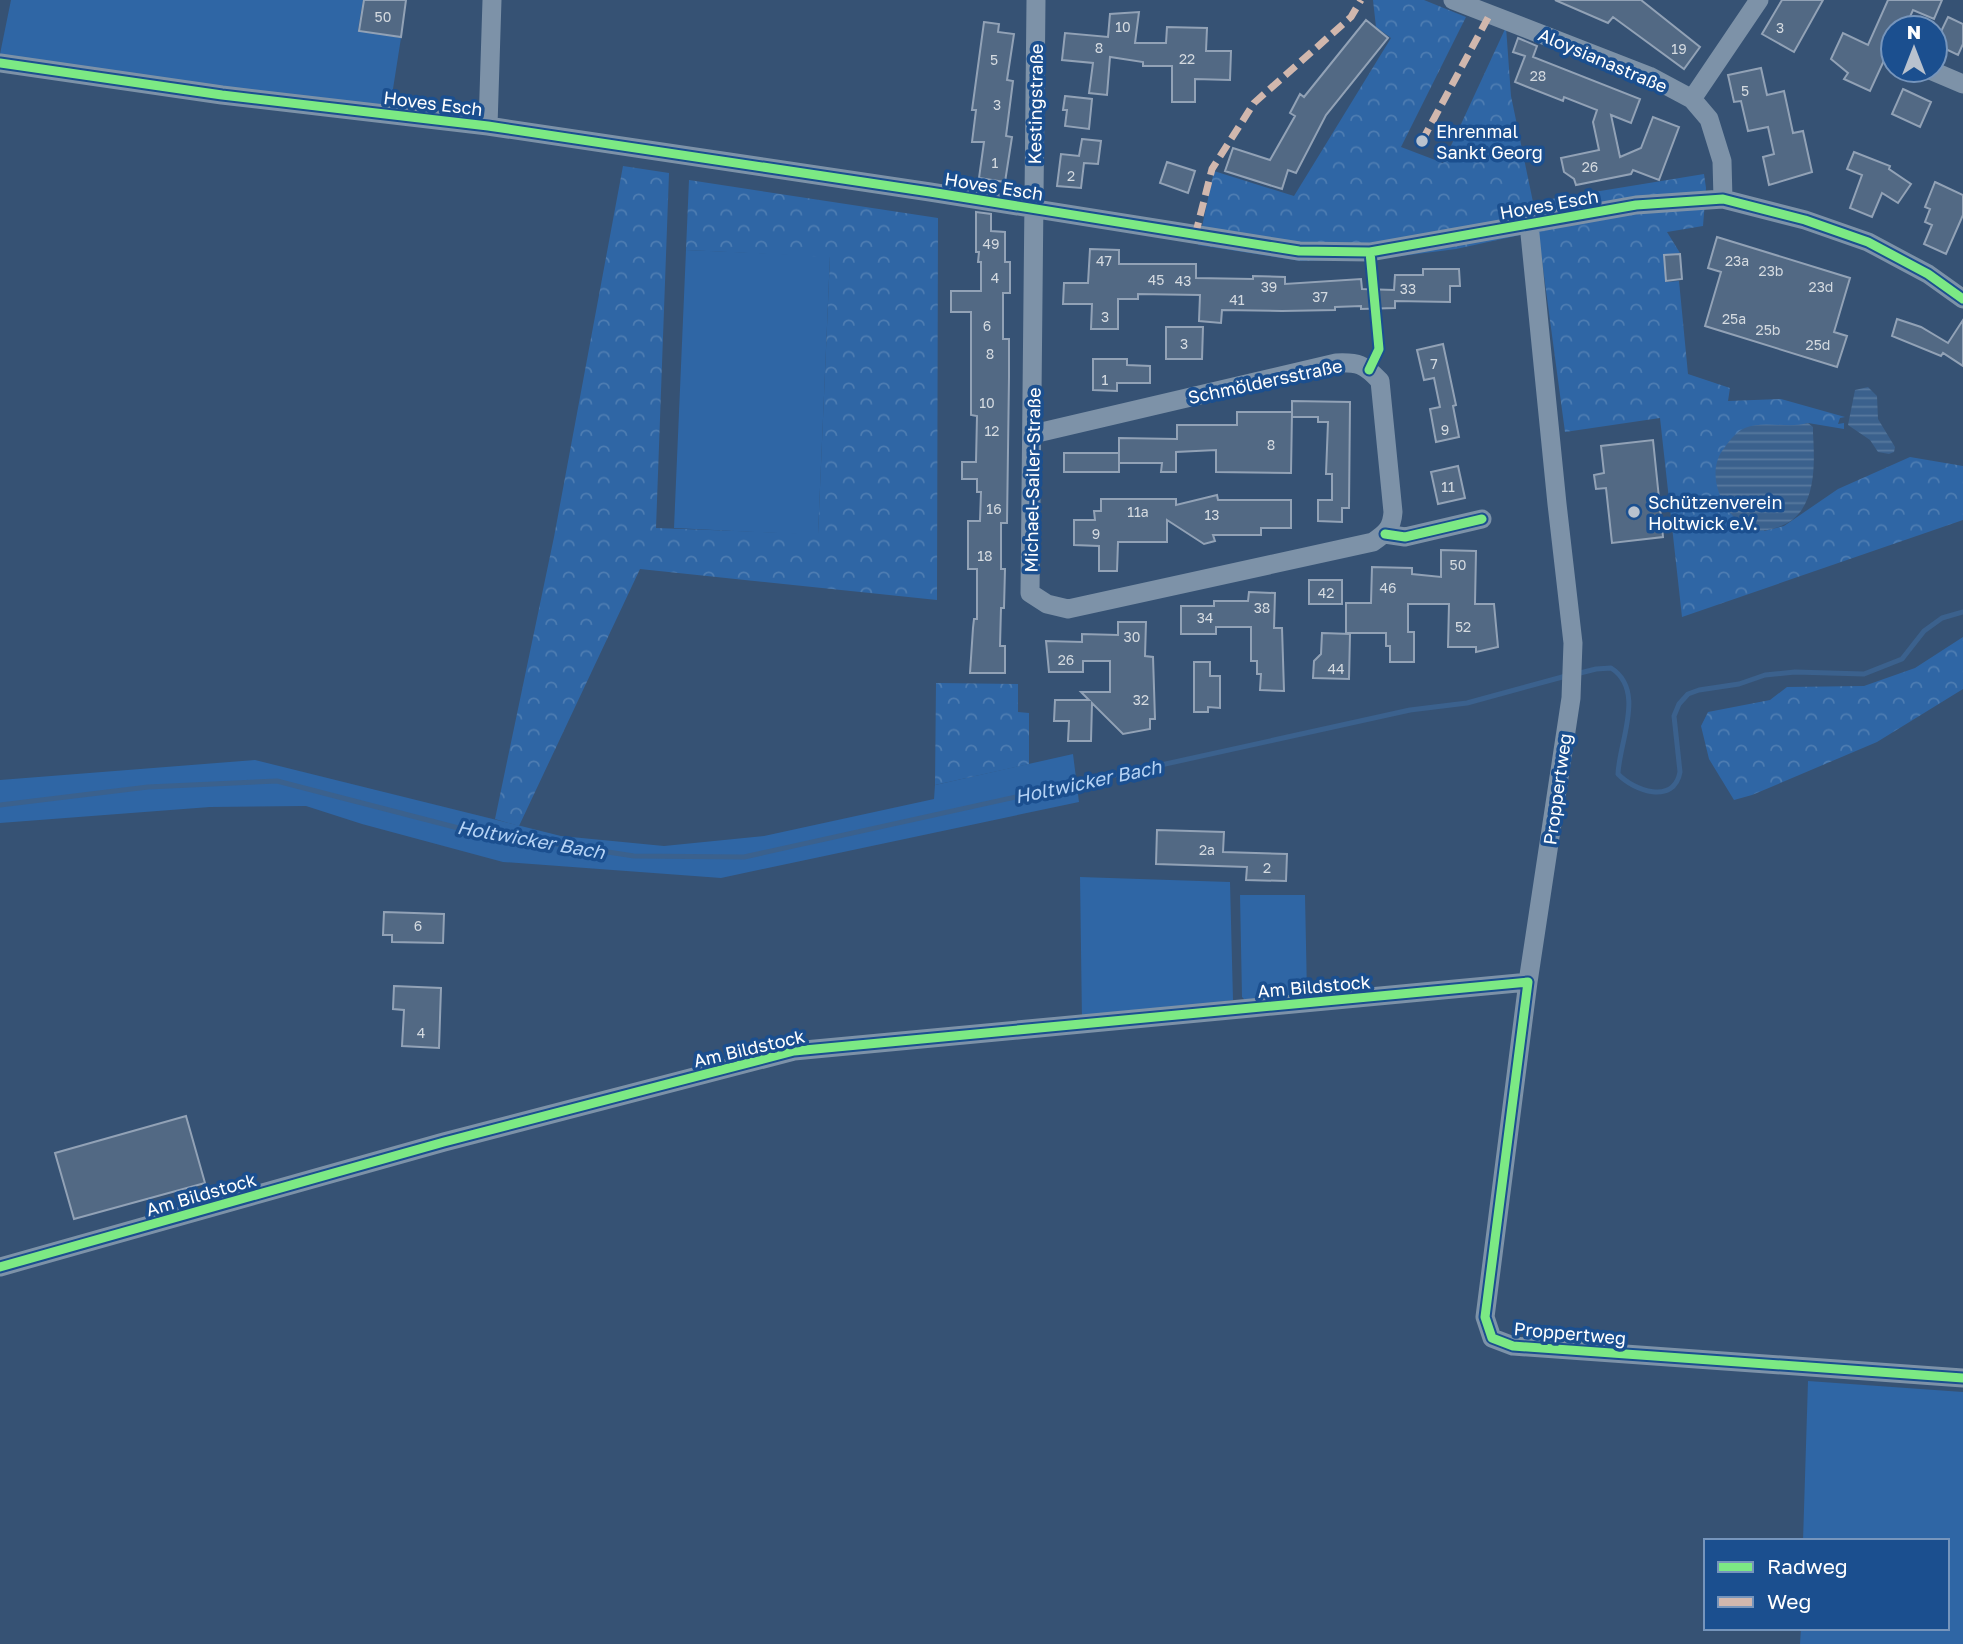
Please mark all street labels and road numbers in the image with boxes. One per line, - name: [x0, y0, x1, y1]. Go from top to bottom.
- street label: Aloysianastraße: [1535, 23, 1671, 97]
- street label: Kestingstraße: [1023, 43, 1047, 165]
- street label: Hoves Esch: [382, 86, 484, 120]
- street label: Hoves Esch: [943, 167, 1045, 205]
- street label: Hoves Esch: [1498, 185, 1600, 223]
- street label: Schmöldersstraße: [1186, 354, 1344, 408]
- street label: Michael-Sailer-Straße: [1019, 387, 1045, 573]
- street label: Proppertweg: [1538, 732, 1576, 846]
- street label: Am Bildstock: [1256, 970, 1372, 1002]
- street label: Am Bildstock: [691, 1025, 807, 1071]
- street label: Am Bildstock: [143, 1168, 259, 1220]
- street label: Proppertweg: [1513, 1317, 1627, 1349]

